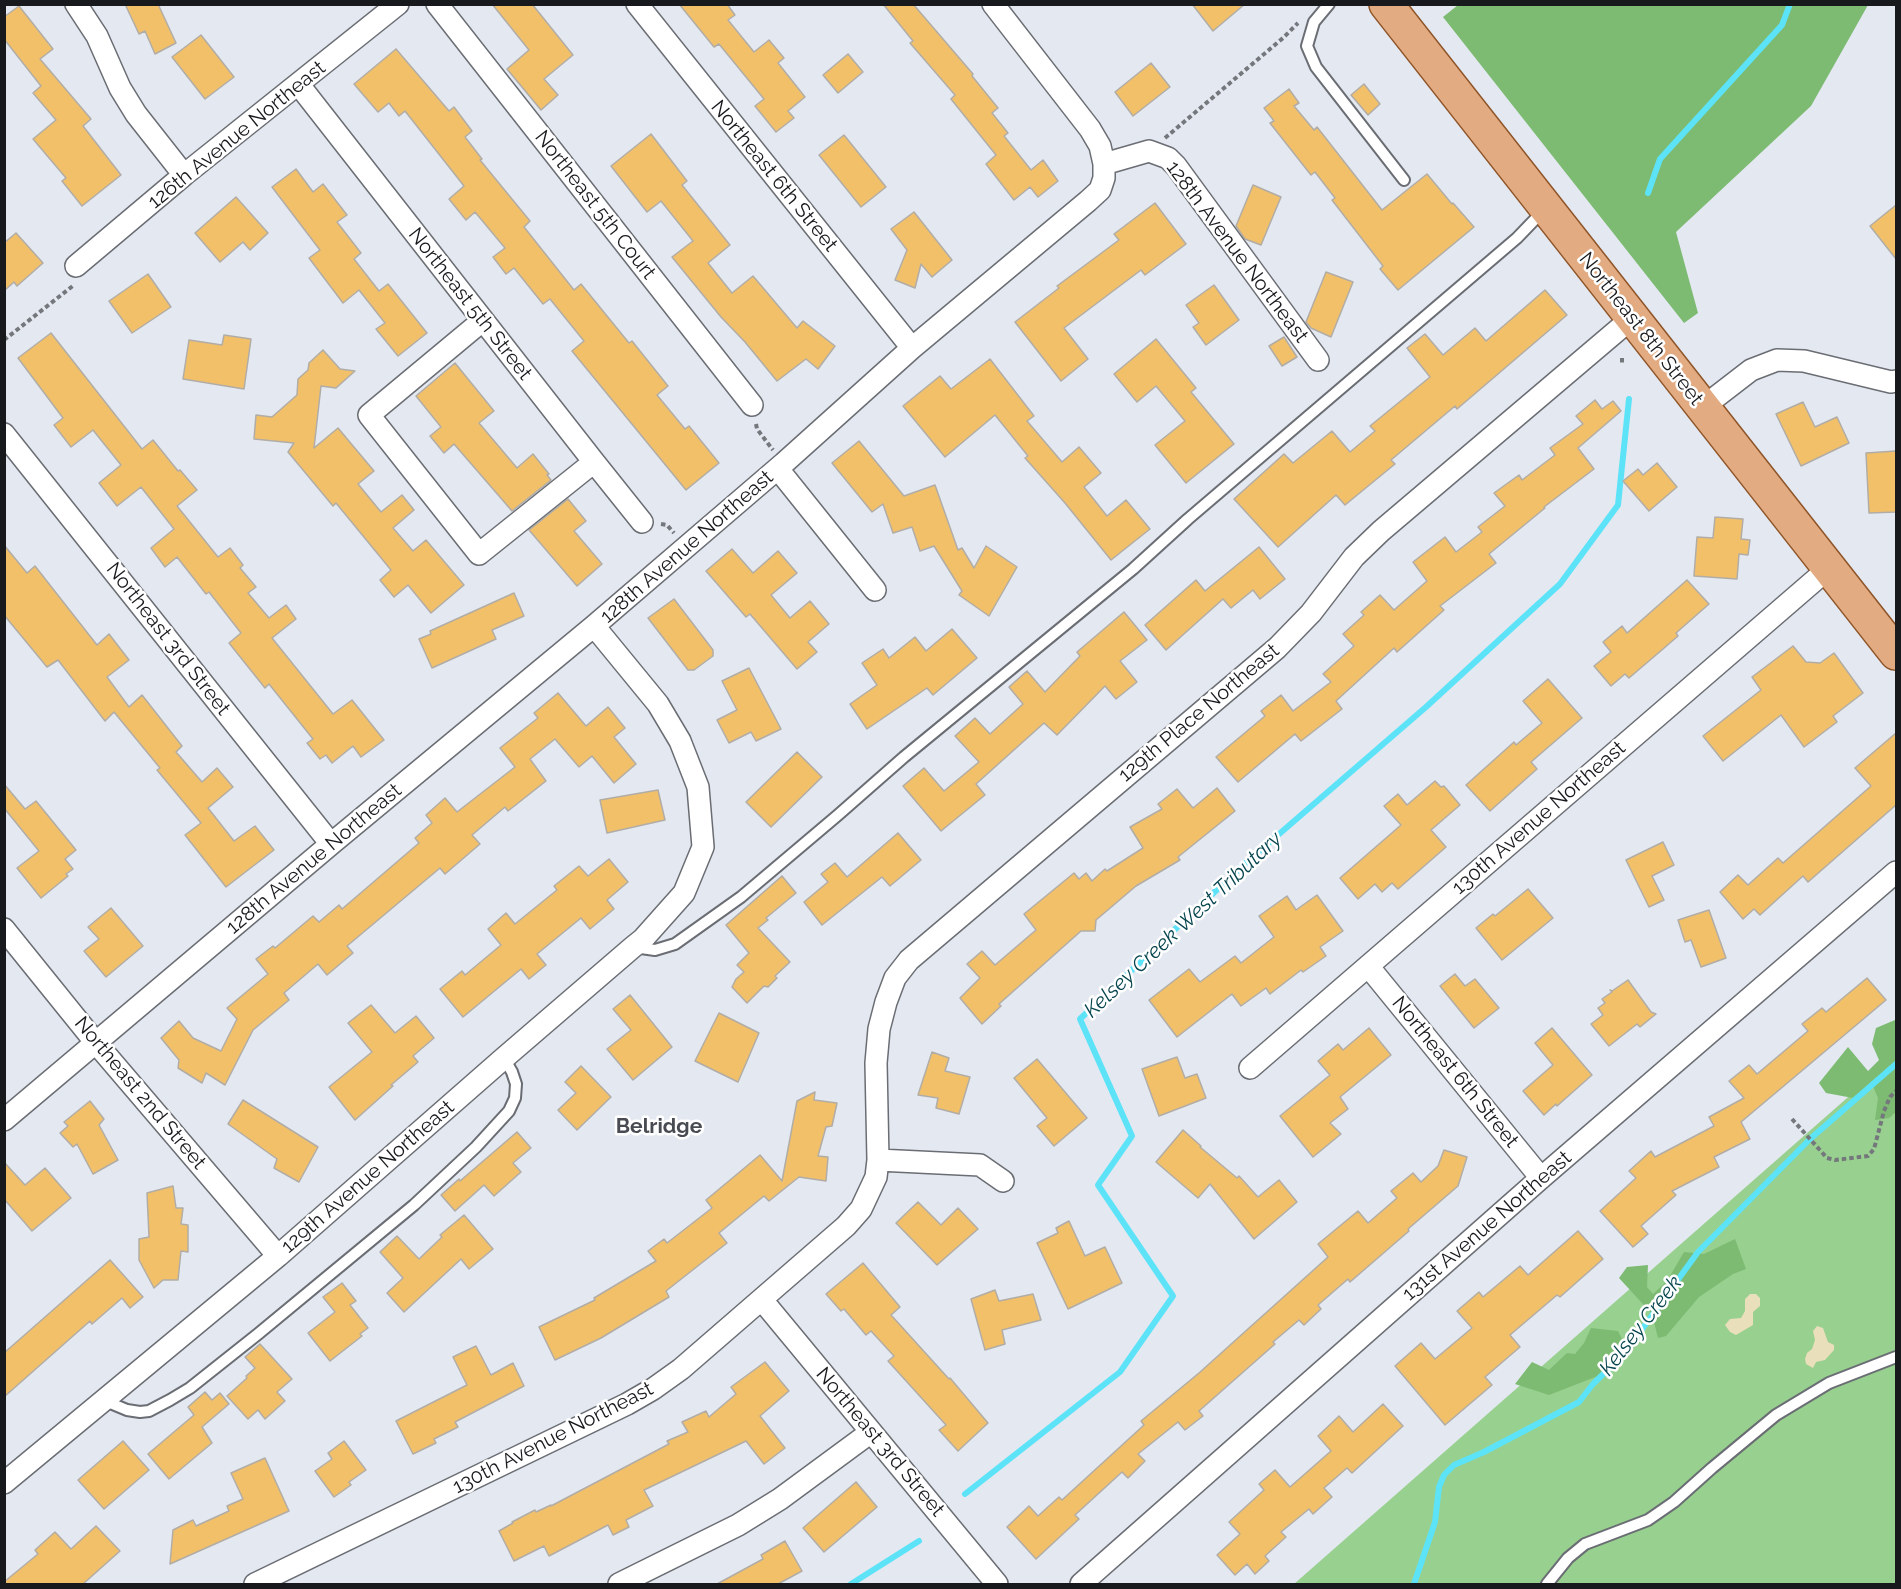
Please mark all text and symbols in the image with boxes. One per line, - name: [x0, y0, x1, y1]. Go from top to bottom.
- street label: 126th Avenue Northeast: [143, 56, 331, 214]
- street label: Northeast 6th Street: [706, 96, 842, 256]
- street label: Northeast 5th Court: [529, 126, 661, 284]
- street label: 128th Avenue Northeast: [1161, 156, 1313, 348]
- street label: Northeast 5th Street: [403, 223, 537, 385]
- street label: Northeast 8th Street: [1574, 248, 1708, 410]
- street label: 128th Avenue Northeast: [596, 465, 778, 629]
- street label: Northeast 3rd Street: [101, 558, 235, 720]
- street label: 129th Place Northeast: [1114, 639, 1284, 787]
- street label: 130th Avenue Northeast: [1447, 736, 1631, 900]
- street label: 128th Avenue Northeast: [222, 779, 406, 939]
- water label: Kelsey Creek West Tributary: [1079, 827, 1287, 1023]
- street label: Northeast 6th Street: [1387, 992, 1523, 1152]
- street label: Northeast 2nd Street: [69, 1012, 211, 1174]
- street label: 129th Avenue Northeast: [277, 1095, 459, 1259]
- district label: Belridge: [616, 1114, 702, 1140]
- street label: 131st Avenue Northeast: [1398, 1146, 1576, 1306]
- water label: Kelsey Creek: [1594, 1271, 1688, 1381]
- street label: Northeast 3rd Street: [811, 1363, 949, 1521]
- street label: 130th Avenue Northeast: [449, 1377, 657, 1499]

